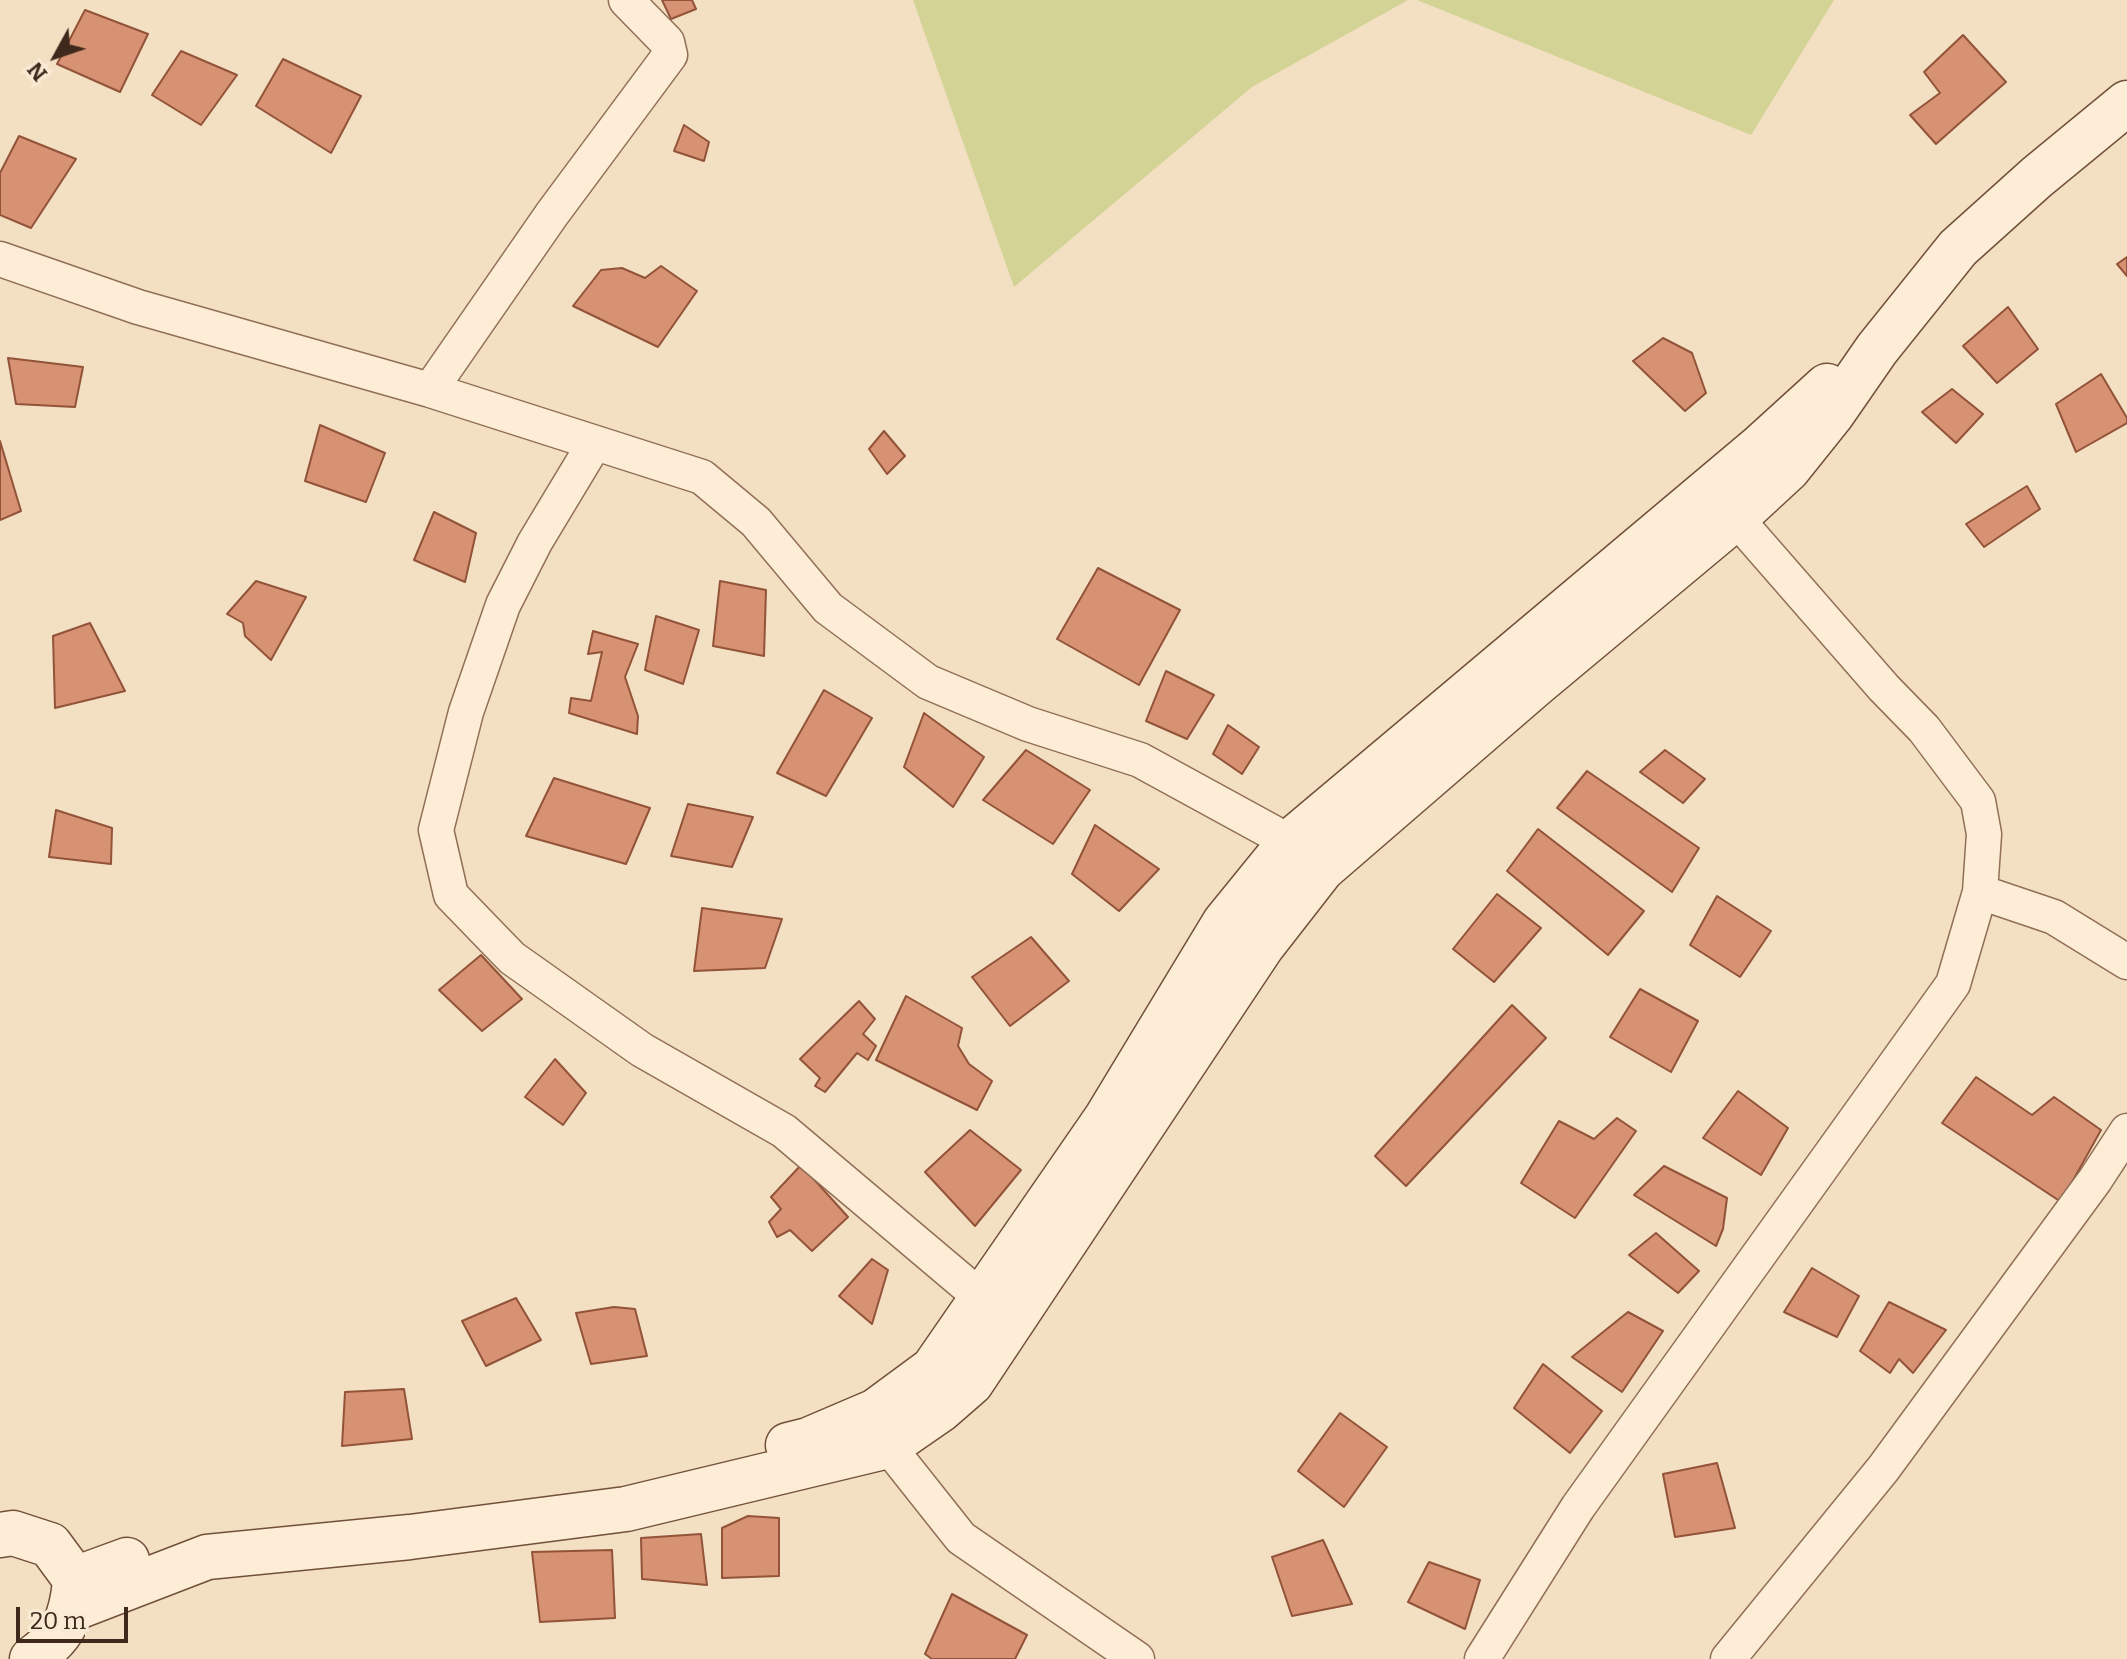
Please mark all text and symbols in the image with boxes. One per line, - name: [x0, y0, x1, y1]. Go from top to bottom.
- north arrow: [16, 16, 96, 96]
- text: N: [21, 57, 53, 87]
- scale bar: [20, 1591, 132, 1641]
- text: 20 m: [30, 1607, 86, 1635]

